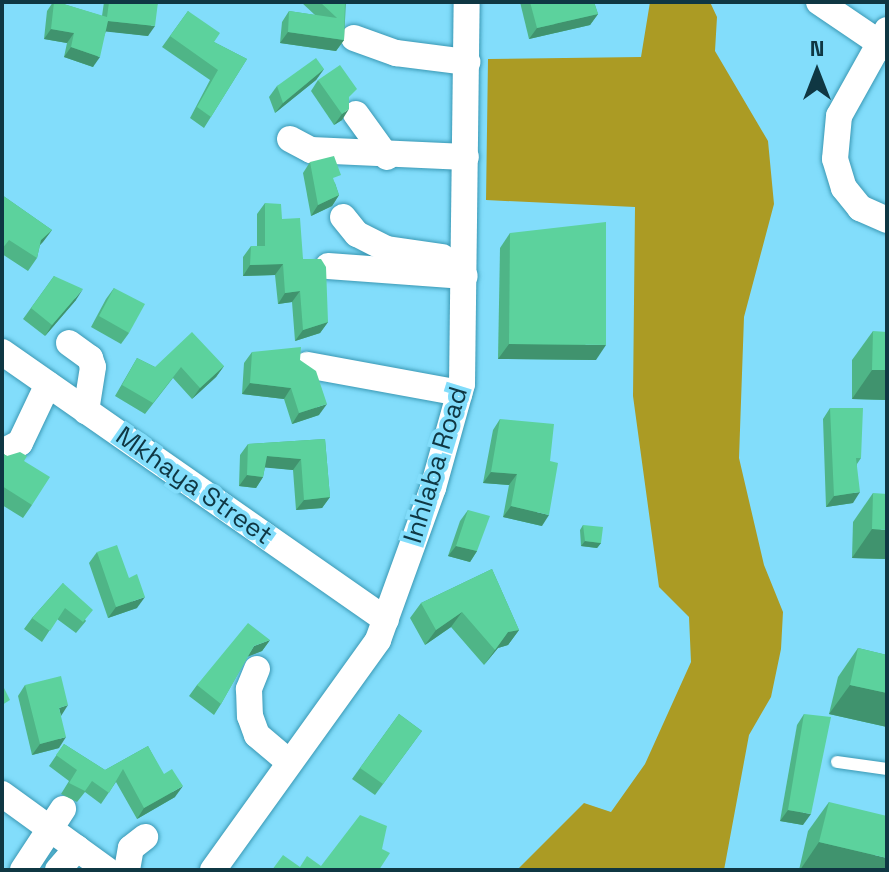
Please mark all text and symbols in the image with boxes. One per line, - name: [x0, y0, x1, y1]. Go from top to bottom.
- north arrow: [777, 32, 857, 112]
- text: N: [810, 34, 824, 62]
- street label: Inhlaba Road: [397, 383, 475, 547]
- street label: Mkhaya Street: [110, 420, 278, 552]

